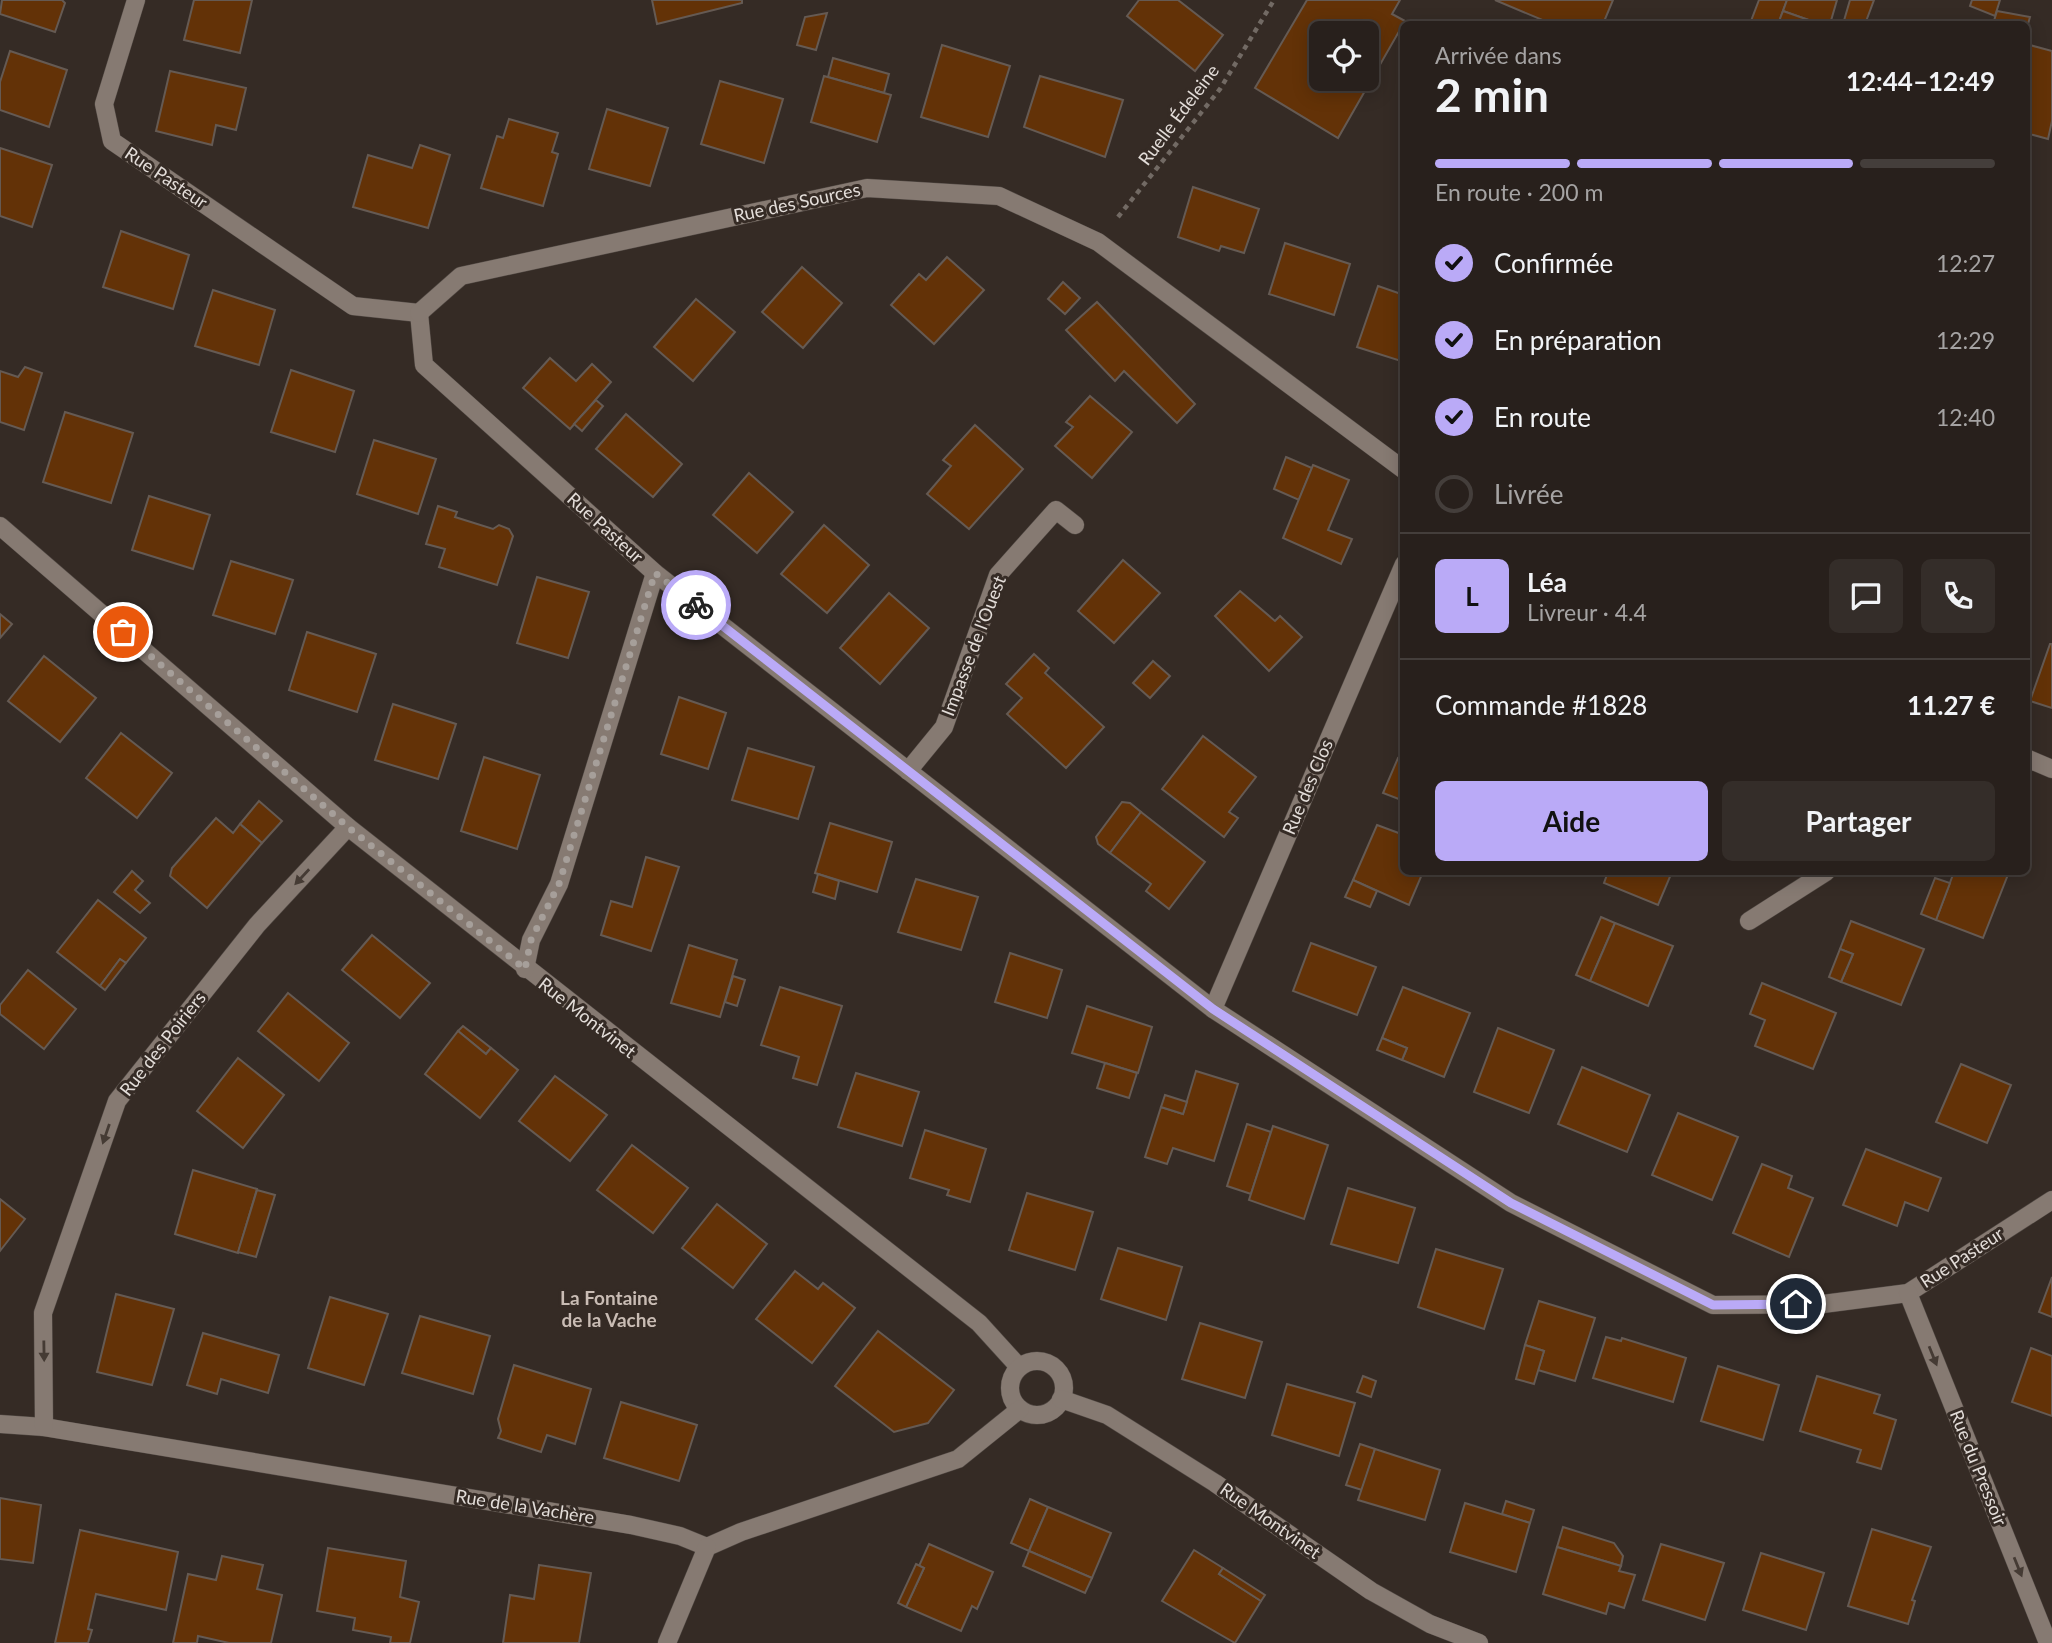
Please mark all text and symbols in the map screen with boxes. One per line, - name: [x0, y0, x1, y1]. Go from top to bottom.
- map controls: [1309, 21, 1379, 91]
- button: locate: [1309, 21, 1379, 91]
- text: Arrivée dans: [1435, 41, 1562, 69]
- street label: Ruelle Édeleine: [1133, 60, 1223, 169]
- text: 12:44–12:49: [1846, 65, 1995, 97]
- text: 2 min: [1435, 67, 1549, 122]
- street label: Rue Pasteur: [121, 142, 212, 213]
- street label: Rue des Sources: [731, 178, 862, 226]
- text: En route · 200 m: [1435, 178, 1603, 206]
- icon: check: [1435, 244, 1473, 282]
- text: Confirmée: [1494, 247, 1613, 279]
- text: 12:27: [1936, 249, 1995, 277]
- icon: check: [1435, 321, 1473, 359]
- text: En préparation: [1494, 324, 1662, 356]
- text: 12:29: [1936, 326, 1995, 354]
- icon: check: [1435, 398, 1473, 436]
- text: En route: [1494, 401, 1591, 433]
- text: 12:40: [1936, 403, 1995, 431]
- text: Livrée: [1494, 478, 1563, 510]
- street label: Rue Pasteur: [563, 487, 649, 567]
- button: chat: [1829, 559, 1903, 633]
- button: phone: [1921, 559, 1995, 633]
- text: Léa: [1527, 566, 1567, 598]
- courier: [661, 570, 731, 640]
- street label: Impasse de l'Ouest: [936, 572, 1010, 719]
- text: L: [1465, 580, 1479, 612]
- icon: bike: [677, 586, 715, 624]
- text: Livreur · 4.4: [1527, 598, 1647, 626]
- pin: [93, 602, 153, 662]
- icon: bag: [104, 613, 142, 651]
- text: Commande #1828: [1435, 689, 1647, 721]
- text: 11.27 €: [1907, 689, 1995, 721]
- street label: Rue des Clos: [1277, 735, 1337, 838]
- button: Aide: [1435, 781, 1708, 861]
- button: Partager: [1722, 781, 1995, 861]
- one-way arrow: [294, 868, 310, 885]
- street label: Rue Montvinet: [534, 972, 641, 1062]
- street label: Rue des Poiriers: [115, 987, 210, 1100]
- one-way arrow: [100, 1124, 111, 1145]
- street label: Rue Pasteur: [1916, 1222, 2008, 1292]
- pin: [1766, 1274, 1826, 1334]
- icon: home: [1777, 1285, 1815, 1323]
- district label: La Fontaine de la Vache: [560, 1286, 658, 1331]
- one-way arrow: [38, 1341, 50, 1363]
- one-way arrow: [1928, 1346, 1939, 1367]
- street label: Rue du Pressoir: [1946, 1407, 2012, 1529]
- street label: Rue Montvinet: [1216, 1477, 1325, 1563]
- street label: Rue de la Vachère: [454, 1484, 596, 1528]
- one-way arrow: [2012, 1557, 2023, 1578]

